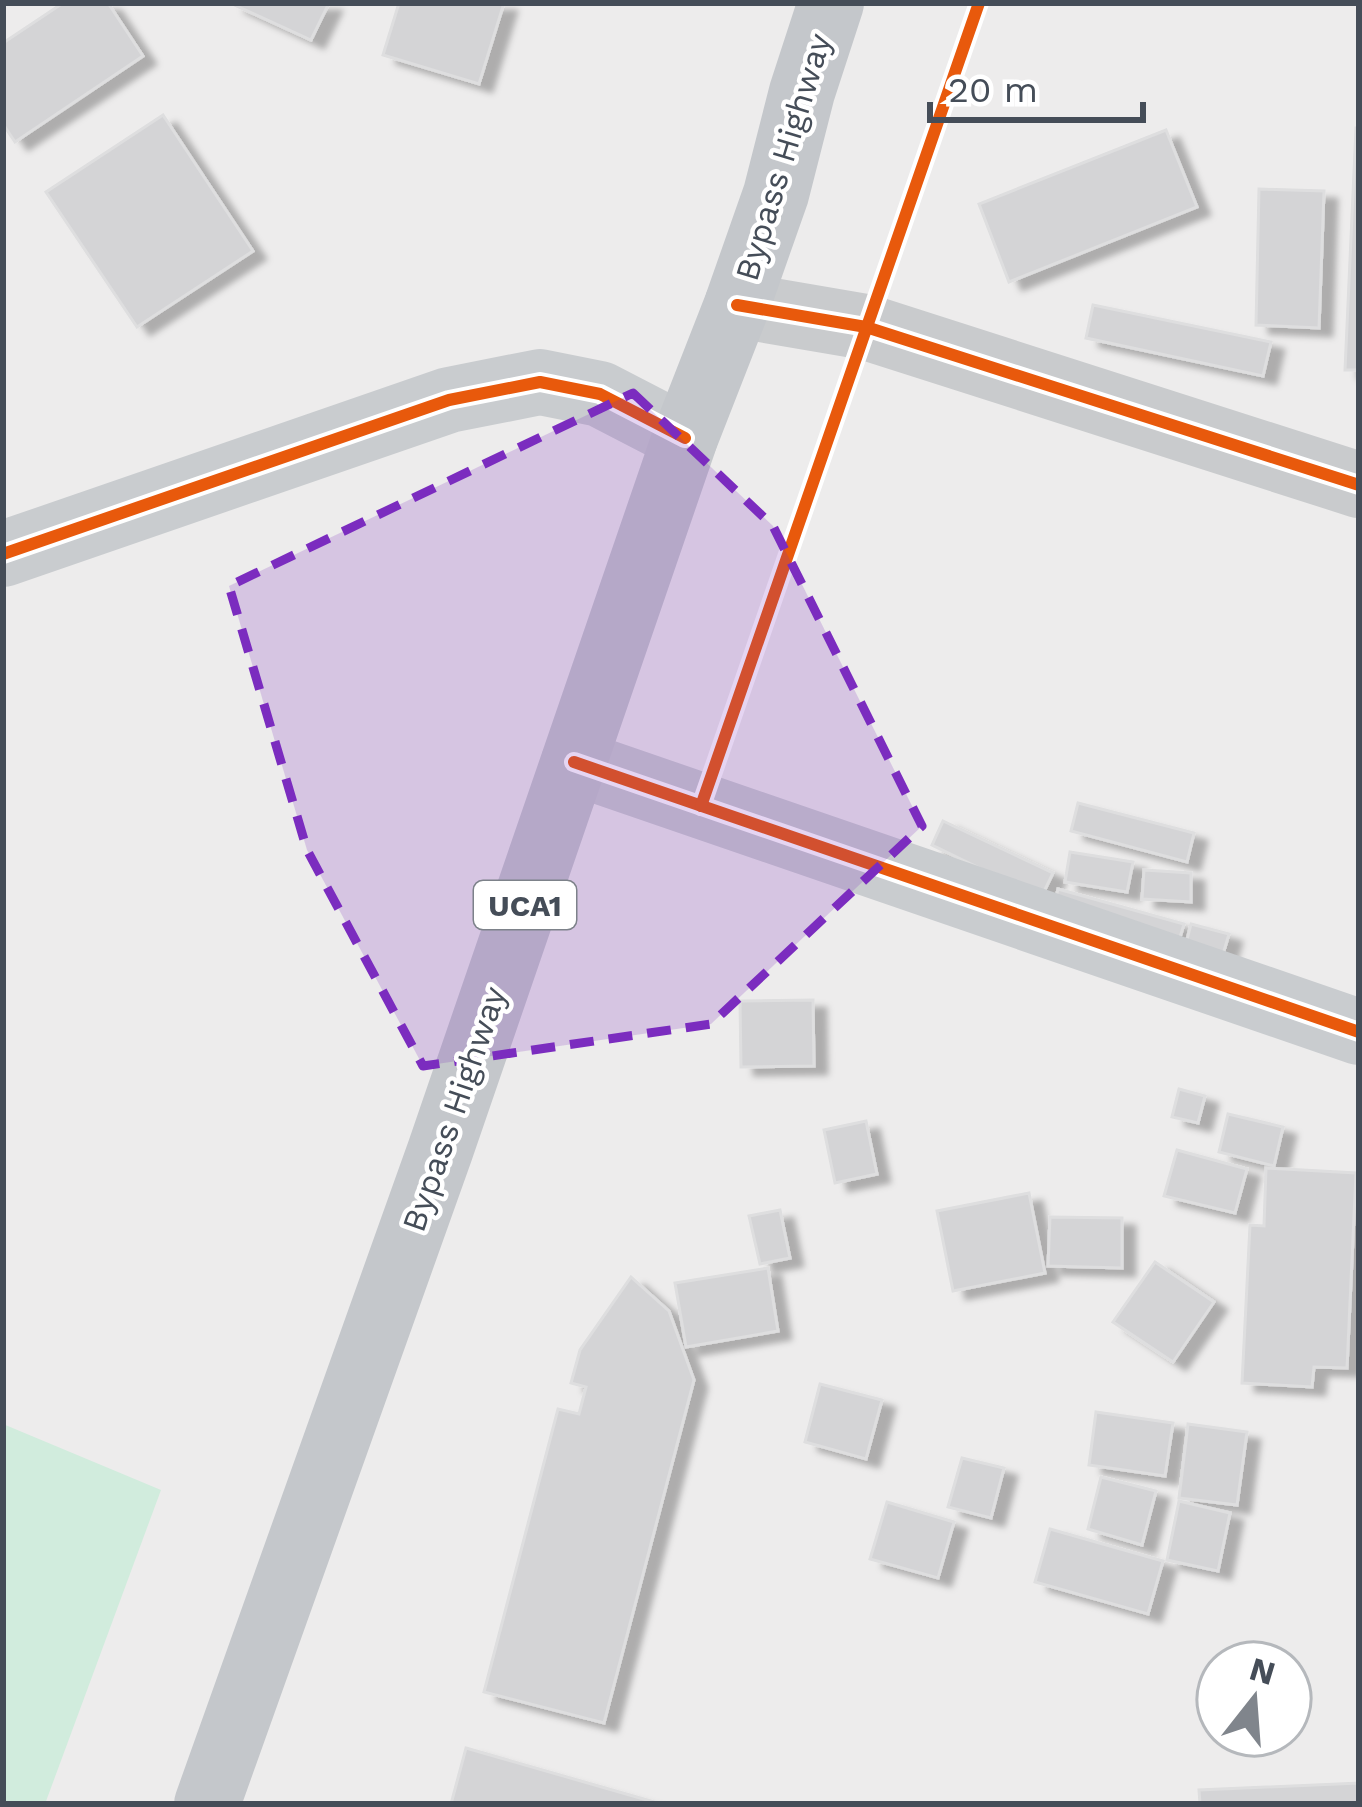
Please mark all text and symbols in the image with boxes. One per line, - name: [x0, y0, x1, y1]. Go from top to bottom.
- street label: Bypass Highway: [727, 29, 839, 285]
- scale bar: [930, 48, 1143, 122]
- text: 20 m: [948, 69, 1038, 111]
- road number: UCA1: [474, 881, 576, 929]
- street label: Bypass Highway: [394, 981, 514, 1237]
- north arrow: [1194, 1639, 1314, 1759]
- text: N: [1245, 1649, 1280, 1693]

